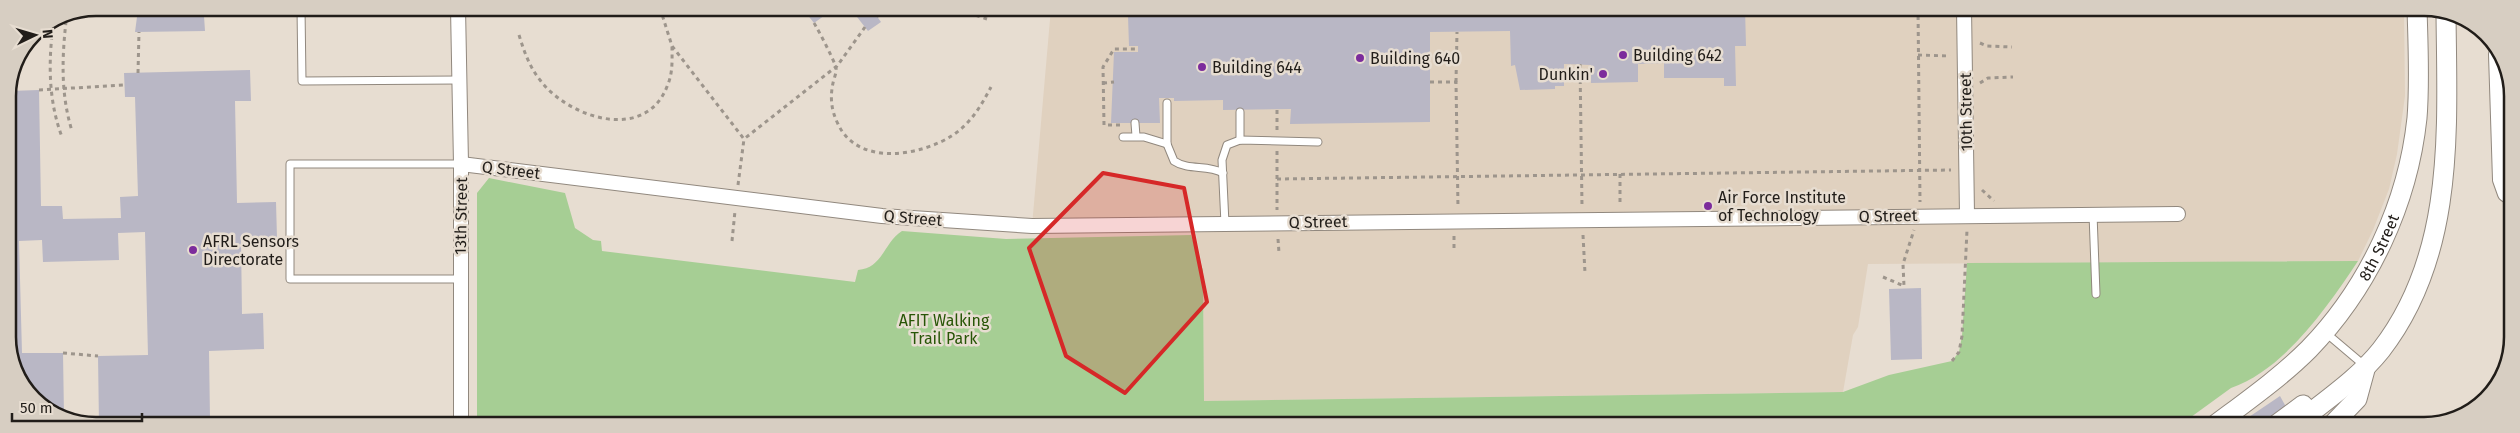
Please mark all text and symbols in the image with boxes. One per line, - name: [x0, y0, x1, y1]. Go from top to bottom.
- north arrow: [10, 10, 60, 60]
- text: N: [39, 29, 56, 39]
- place label: Building 642: [1633, 46, 1722, 65]
- place label: Building 640: [1370, 49, 1460, 68]
- marker: Building 642: [1617, 49, 1629, 61]
- marker: Building 640: [1354, 52, 1366, 64]
- place label: Building 644: [1212, 58, 1302, 77]
- marker: Building 644: [1196, 61, 1208, 73]
- place label: Dunkin': [1539, 65, 1593, 84]
- marker: Dunkin': [1597, 68, 1609, 80]
- street label: 10th Street: [1956, 72, 1976, 151]
- street label: Q Street: [481, 157, 542, 183]
- street label: 13th Street: [451, 177, 471, 255]
- place label: Air Force Institute of Technology: [1718, 188, 1846, 225]
- marker: Air Force Institute of Technology: [1702, 200, 1714, 212]
- street label: Q Street: [883, 206, 943, 230]
- street label: Q Street: [1858, 206, 1918, 226]
- street label: 8th Street: [2354, 211, 2403, 284]
- street label: Q Street: [1288, 212, 1348, 232]
- place label: AFRL Sensors Directorate: [203, 232, 299, 269]
- marker: AFRL Sensors Directorate: [187, 244, 199, 256]
- park label: AFIT Walking Trail Park: [899, 311, 990, 348]
- scale bar: [12, 390, 142, 422]
- text: 50 m: [20, 399, 53, 417]

